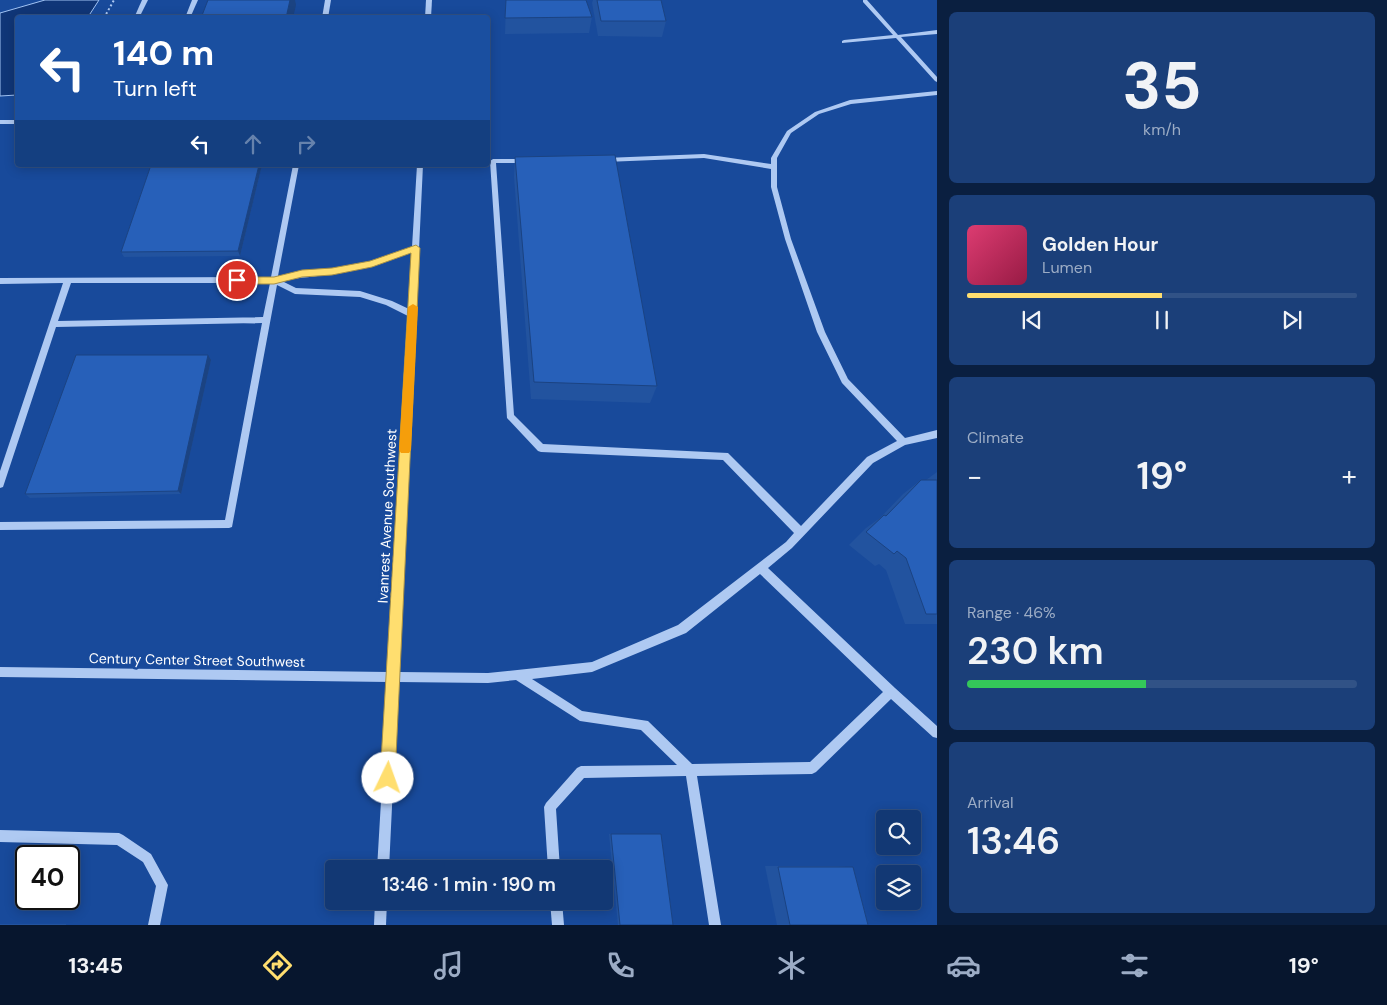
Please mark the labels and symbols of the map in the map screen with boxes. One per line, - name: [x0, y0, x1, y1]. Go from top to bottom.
- pin: [216, 259, 258, 301]
- street label: Ivanrest Avenue Southwest: [373, 428, 401, 604]
- street label: Century Center Street Southwest: [89, 649, 305, 671]
- position arrow: [361, 751, 413, 803]
- speed limit sign: 40: [15, 845, 80, 910]

